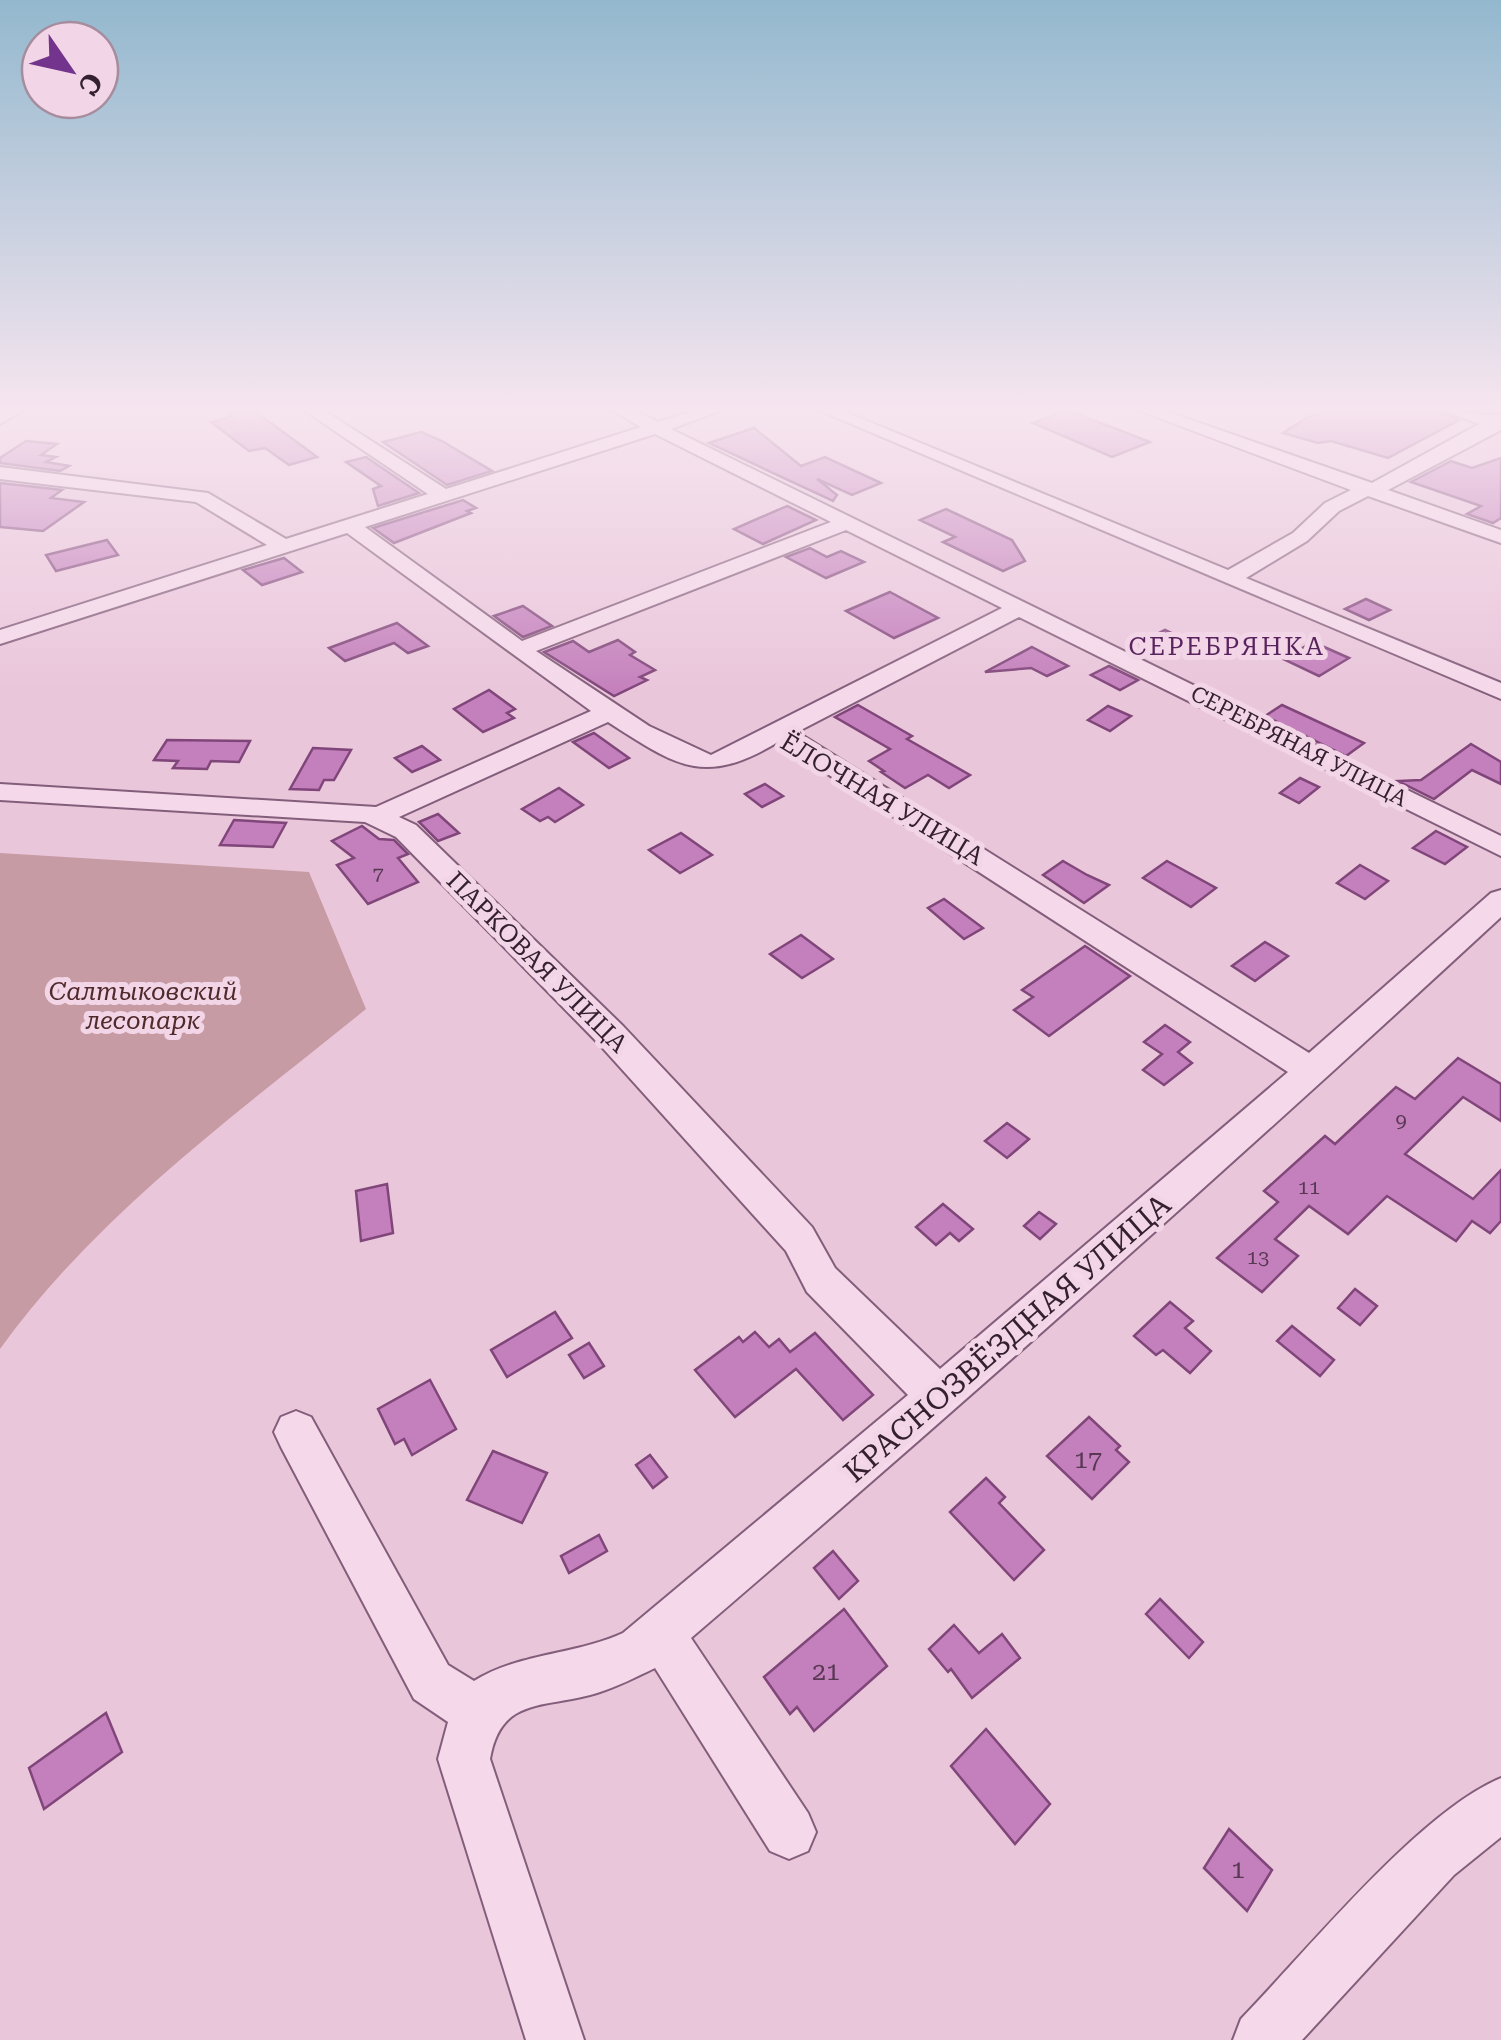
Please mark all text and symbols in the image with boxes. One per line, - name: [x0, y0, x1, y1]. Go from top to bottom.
- north arrow: [20, 20, 120, 120]
- text: С: [71, 66, 109, 101]
- district label: СЕРЕБРЯНКА: [1129, 632, 1325, 661]
- street label: СЕРЕБРЯНАЯ УЛИЦА: [1187, 681, 1412, 812]
- street label: ЁЛОЧНАЯ УЛИЦА: [775, 727, 989, 871]
- house number: 7: [372, 862, 384, 886]
- street label: ПАРКОВАЯ УЛИЦА: [441, 866, 634, 1059]
- park label: Салтыковский лесопарк: [49, 977, 237, 1035]
- house number: 9: [1395, 1108, 1407, 1132]
- house number: 11: [1298, 1175, 1320, 1199]
- street label: КРАСНОЗВЁЗДНАЯ УЛИЦА: [837, 1187, 1177, 1489]
- house number: 13: [1247, 1245, 1269, 1269]
- house number: 17: [1074, 1445, 1102, 1474]
- house number: 21: [812, 1657, 840, 1686]
- house number: 1: [1231, 1855, 1245, 1884]

